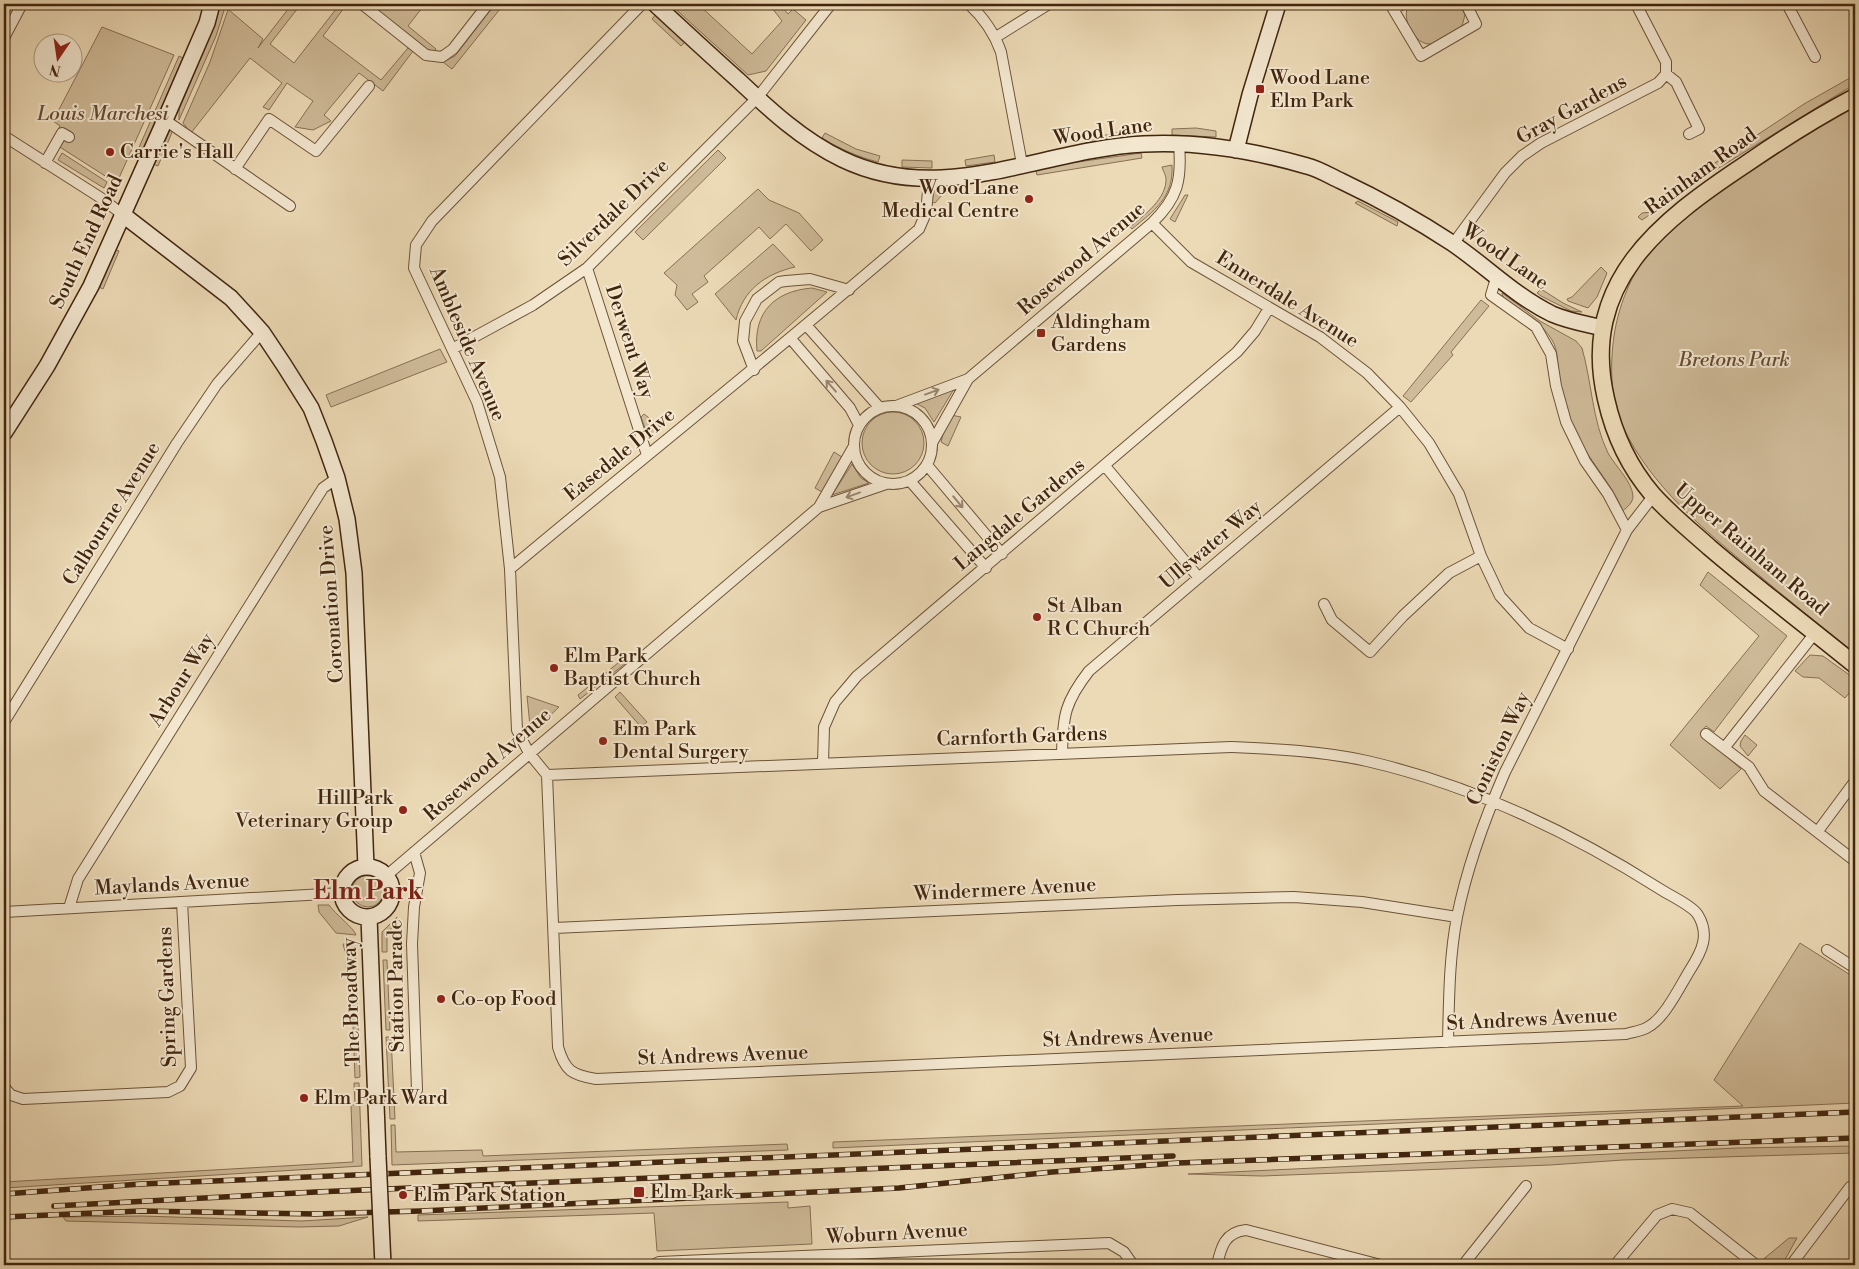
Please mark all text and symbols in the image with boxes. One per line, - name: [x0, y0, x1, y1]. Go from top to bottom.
- north arrow: [32, 32, 82, 82]
- text: N: [48, 60, 63, 80]
- place label: Wood Lane Elm Park: [1269, 66, 1370, 114]
- street label: Gray Gardens: [1512, 69, 1632, 151]
- marker: Wood Lane Elm Park: [1254, 83, 1266, 95]
- park label: Louis Marchesi: [36, 102, 170, 127]
- street label: Wood Lane: [1051, 113, 1154, 151]
- street label: Rainham Road: [1640, 122, 1763, 221]
- place label: Carrie's Hall: [120, 140, 234, 165]
- marker: Carrie's Hall: [104, 146, 116, 158]
- street label: Silverdale Drive: [553, 154, 675, 272]
- street label: South End Road: [45, 170, 129, 313]
- place label: Wood Lane Medical Centre: [882, 176, 1019, 224]
- marker: Wood Lane Medical Centre: [1023, 193, 1035, 205]
- street label: Rosewood Avenue: [1013, 197, 1151, 321]
- street label: Wood Lane: [1456, 217, 1553, 296]
- street label: Ennerdale Avenue: [1211, 246, 1363, 354]
- street label: Ambleside Avenue: [423, 262, 511, 425]
- street label: Derwent Way: [599, 282, 659, 402]
- place label: Aldingham Gardens: [1050, 310, 1151, 358]
- marker: Aldingham Gardens: [1035, 327, 1047, 339]
- park label: Bretons Park: [1677, 348, 1790, 373]
- one-way arrow: [826, 379, 837, 392]
- one-way arrow: [924, 387, 939, 396]
- street label: Easedale Drive: [560, 403, 680, 507]
- street label: Calbourne Avenue: [58, 437, 166, 591]
- street label: Langdale Gardens: [950, 453, 1090, 577]
- street label: Upper Rainham Road: [1669, 478, 1834, 622]
- one-way arrow: [845, 491, 861, 500]
- one-way arrow: [953, 495, 964, 508]
- street label: Ullswater Way: [1155, 495, 1268, 595]
- street label: Coronation Drive: [314, 524, 350, 684]
- place label: St Alban R C Church: [1047, 594, 1150, 642]
- marker: St Alban R C Church: [1031, 611, 1043, 623]
- street label: Arbour Way: [143, 628, 221, 732]
- place label: Elm Park Baptist Church: [563, 644, 701, 692]
- marker: Elm Park Baptist Church: [548, 662, 560, 674]
- street label: Coniston Way: [1462, 688, 1536, 810]
- street label: Rosewood Avenue: [419, 703, 557, 827]
- place label: Elm Park Dental Surgery: [613, 717, 749, 765]
- street label: Carnforth Gardens: [936, 722, 1108, 752]
- marker: Elm Park Dental Surgery: [597, 735, 609, 747]
- place label: HillPark Veterinary Group: [234, 786, 395, 834]
- marker: HillPark Veterinary Group: [397, 804, 409, 816]
- street label: Maylands Avenue: [94, 868, 250, 902]
- street label: Windermere Avenue: [912, 873, 1097, 907]
- district label: Elm Park: [313, 876, 423, 907]
- street label: Station Parade: [383, 919, 411, 1053]
- street label: Spring Gardens: [153, 926, 183, 1068]
- street label: The Broadway: [337, 937, 367, 1067]
- place label: Co-op Food: [451, 987, 557, 1012]
- marker: Co-op Food: [435, 993, 447, 1005]
- street label: St Andrews Avenue: [1446, 1003, 1618, 1037]
- street label: St Andrews Avenue: [1042, 1023, 1214, 1053]
- street label: St Andrews Avenue: [637, 1041, 809, 1071]
- place label: Elm Park Ward: [314, 1086, 449, 1111]
- marker: Elm Park Ward: [298, 1092, 310, 1104]
- place label: Elm Park: [650, 1180, 735, 1205]
- place label: Elm Park Station: [413, 1183, 566, 1208]
- marker: Elm Park: [632, 1185, 646, 1199]
- marker: Elm Park Station: [397, 1189, 409, 1201]
- street label: Woburn Avenue: [825, 1218, 968, 1250]

